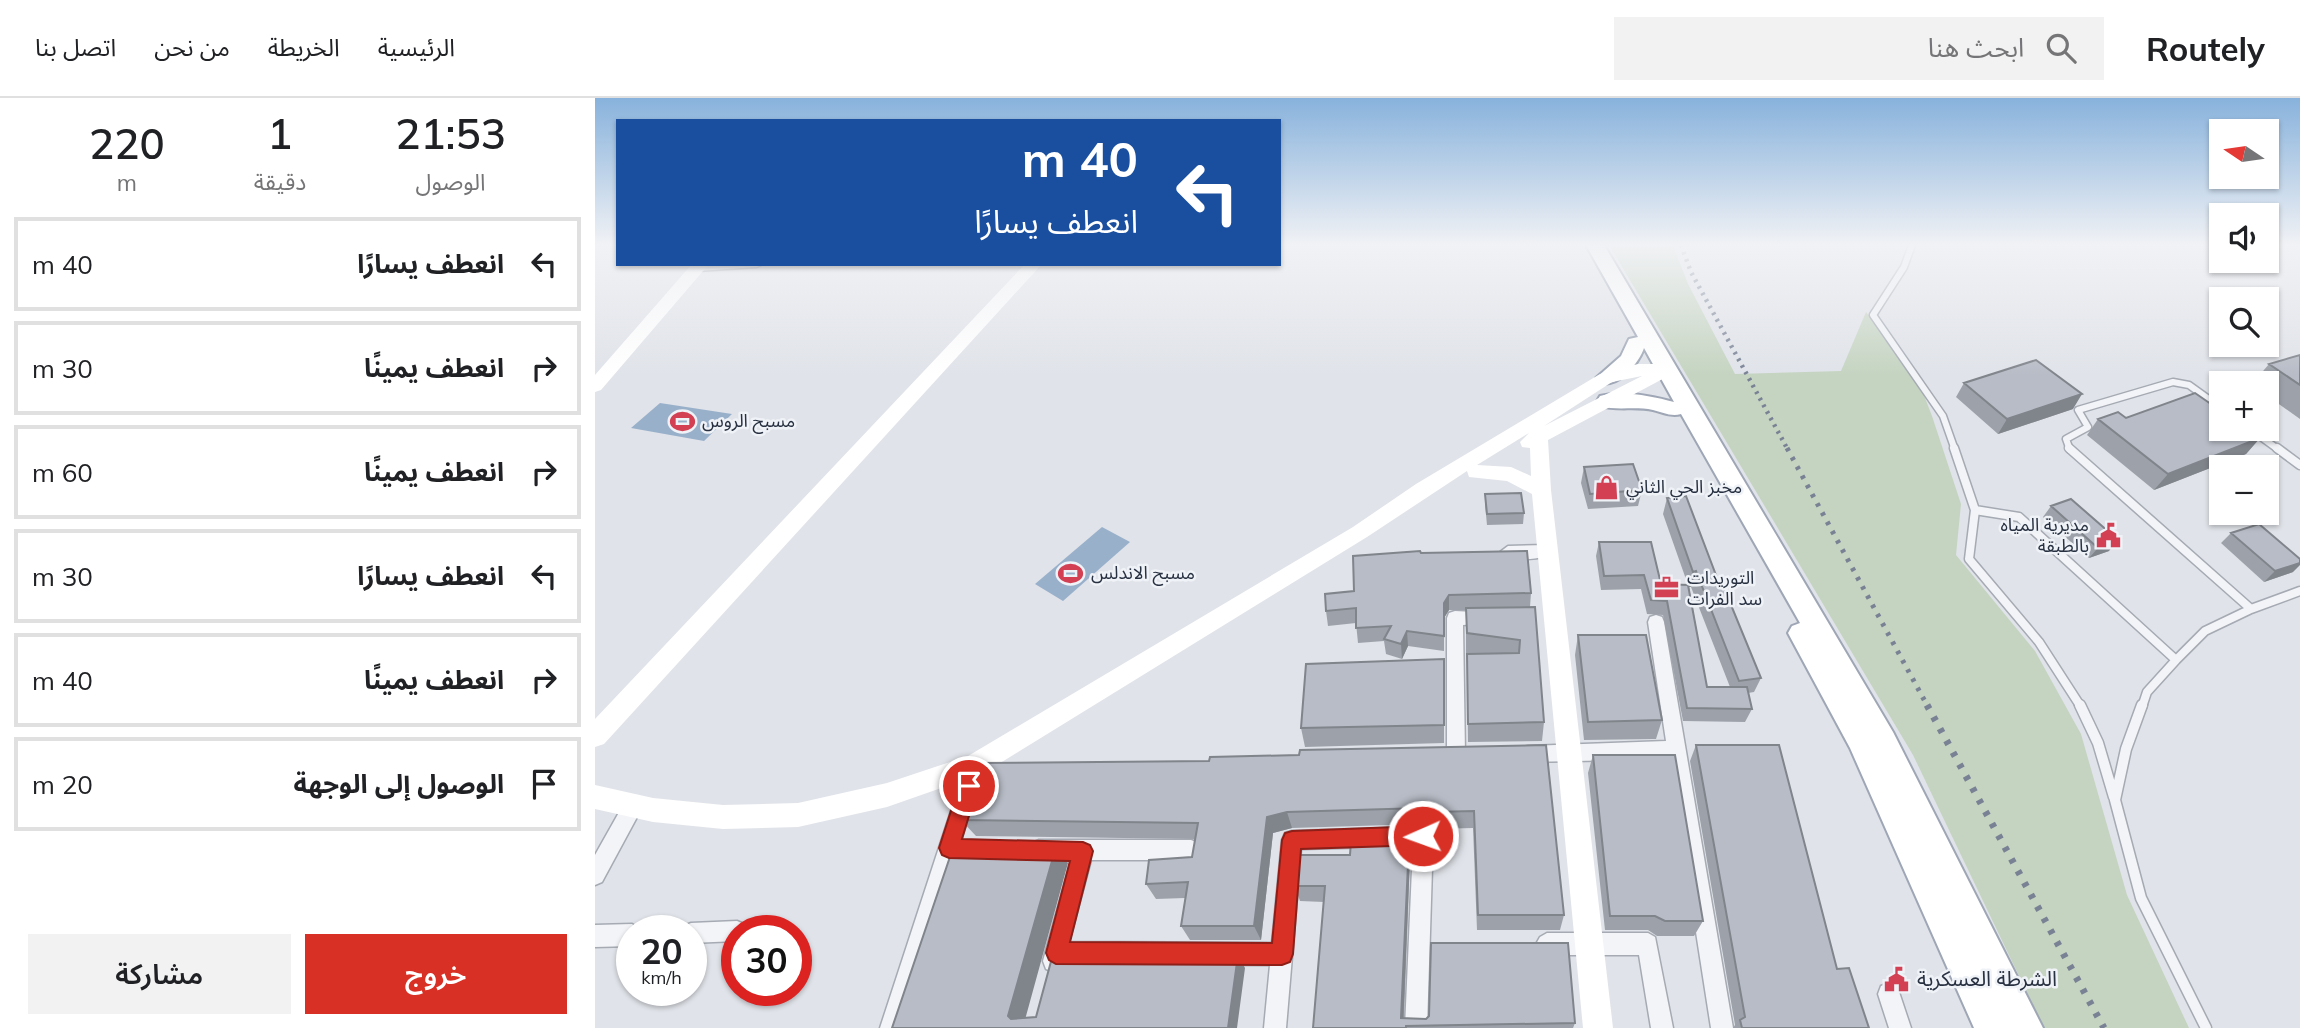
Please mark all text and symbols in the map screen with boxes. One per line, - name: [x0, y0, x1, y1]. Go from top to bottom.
- search box: [1614, 17, 2104, 80]
- text: Routely: [2146, 28, 2265, 69]
- icon: search: [2042, 29, 2080, 67]
- text: ابحث هنا: [1928, 31, 2024, 64]
- text: اتصل بنا: [35, 32, 116, 62]
- text: من نحن: [154, 32, 230, 62]
- text: الخريطة: [268, 32, 340, 62]
- text: الرئيسية: [378, 32, 455, 62]
- text: 1: [267, 107, 293, 160]
- text: 21:53: [395, 107, 506, 160]
- text: 220: [89, 117, 165, 170]
- north arrow: [2209, 119, 2279, 189]
- map controls: [2209, 119, 2279, 525]
- text: 40 m: [1022, 128, 1138, 189]
- icon: left: [1162, 147, 1253, 238]
- text: دقيقة: [254, 167, 306, 196]
- text: الوصول: [416, 167, 486, 196]
- text: m: [117, 168, 137, 197]
- text: انعطف يسارًا: [974, 201, 1138, 241]
- button: sound: [2209, 203, 2279, 273]
- icon: left: [525, 245, 563, 283]
- text: انعطف يسارًا: [357, 247, 504, 280]
- text: 40 m: [32, 248, 93, 281]
- button: search: [2209, 287, 2279, 357]
- icon: right: [525, 349, 563, 387]
- text: انعطف يمينًا: [364, 351, 504, 384]
- text: 30 m: [32, 352, 93, 385]
- button: +: [2209, 371, 2279, 441]
- sports icon: مسبح الروس: [668, 407, 696, 435]
- place label: مسبح الروس: [702, 409, 795, 434]
- icon: right: [525, 453, 563, 491]
- text: انعطف يمينًا: [364, 455, 504, 488]
- button: −: [2209, 455, 2279, 525]
- text: 60 m: [32, 456, 93, 489]
- shop icon: مخبز الحي الثاني: [1592, 473, 1620, 501]
- place label: مخبز الحي الثاني: [1626, 475, 1742, 500]
- place label: مديرية المياه بالطبقة: [2001, 513, 2089, 557]
- public building icon: مديرية المياه بالطبقة: [2095, 521, 2123, 549]
- icon: left: [525, 557, 563, 595]
- text: انعطف يسارًا: [357, 559, 504, 592]
- sports icon: مسبح الاندلس: [1057, 559, 1085, 587]
- text: 30 m: [32, 560, 93, 593]
- place label: مسبح الاندلس: [1091, 561, 1195, 586]
- place label: التوريدات سد الفرات: [1687, 566, 1762, 610]
- office icon: التوريدات سد الفرات: [1653, 574, 1681, 602]
- icon: right: [525, 661, 563, 699]
- text: انعطف يمينًا: [364, 663, 504, 696]
- text: 40 m: [32, 664, 93, 697]
- pin: [939, 756, 999, 816]
- icon: arrive: [525, 765, 563, 803]
- text: الوصول إلى الوجهة: [293, 767, 504, 800]
- icon: arrive: [950, 767, 988, 805]
- text: 20 m: [32, 768, 93, 801]
- position arrow: [1386, 799, 1460, 873]
- speed limit sign: 30: [721, 915, 812, 1006]
- text: 20: [640, 929, 683, 973]
- button: مشاركة: [28, 934, 291, 1014]
- button: خروج: [305, 934, 567, 1014]
- public building icon: الشرطة العسكرية: [1883, 965, 1911, 993]
- place label: الشرطة العسكرية: [1917, 965, 2057, 991]
- text: km/h: [641, 966, 682, 989]

